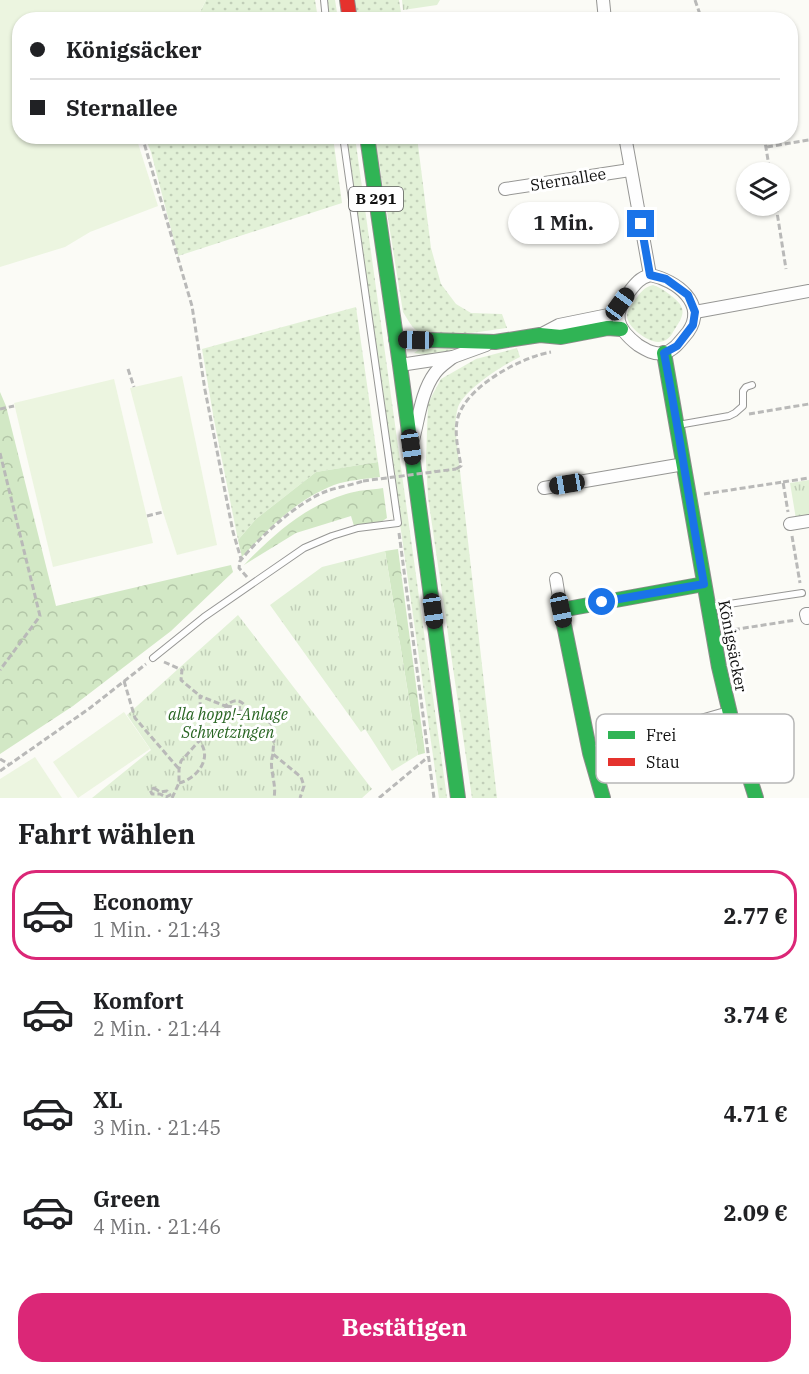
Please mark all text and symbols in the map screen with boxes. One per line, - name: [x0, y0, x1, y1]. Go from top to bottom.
- text: Königsäcker: [66, 35, 202, 64]
- text: Sternallee: [66, 93, 178, 122]
- map controls: [736, 162, 790, 216]
- button: layers: [736, 162, 790, 216]
- street label: Sternallee: [529, 163, 607, 195]
- road number: B 291: [349, 187, 403, 211]
- callout: 1 Min.: [509, 203, 620, 245]
- text: 1 Min.: [533, 209, 594, 236]
- route end: [627, 210, 654, 237]
- car: [602, 284, 638, 324]
- car: [398, 331, 434, 349]
- car: [400, 428, 422, 466]
- car: [548, 472, 586, 496]
- route start: [588, 588, 615, 615]
- car: [548, 591, 574, 629]
- car: [422, 592, 444, 630]
- street label: Königsäcker: [714, 598, 752, 694]
- park label: alla hopp!-Anlage Schwetzingen: [168, 704, 288, 742]
- legend: [596, 714, 794, 783]
- text: Frei: [646, 725, 676, 745]
- text: Stau: [646, 752, 680, 772]
- text: Fahrt wählen: [18, 816, 195, 851]
- text: Economy: [93, 887, 193, 916]
- icon: car: [21, 888, 75, 942]
- text: 2.77 €: [723, 901, 788, 930]
- text: 1 Min. · 21:43: [93, 916, 221, 943]
- text: Komfort: [93, 986, 183, 1015]
- icon: car: [21, 987, 75, 1041]
- text: 3.74 €: [723, 1000, 788, 1029]
- text: 2 Min. · 21:44: [93, 1015, 221, 1042]
- text: XL: [93, 1085, 123, 1114]
- icon: car: [21, 1086, 75, 1140]
- text: 4.71 €: [723, 1099, 788, 1128]
- text: 3 Min. · 21:45: [93, 1114, 221, 1141]
- text: Green: [93, 1184, 160, 1213]
- icon: car: [21, 1185, 75, 1239]
- text: 2.09 €: [723, 1198, 788, 1227]
- text: 4 Min. · 21:46: [93, 1213, 221, 1240]
- button: Bestätigen: [18, 1293, 791, 1362]

